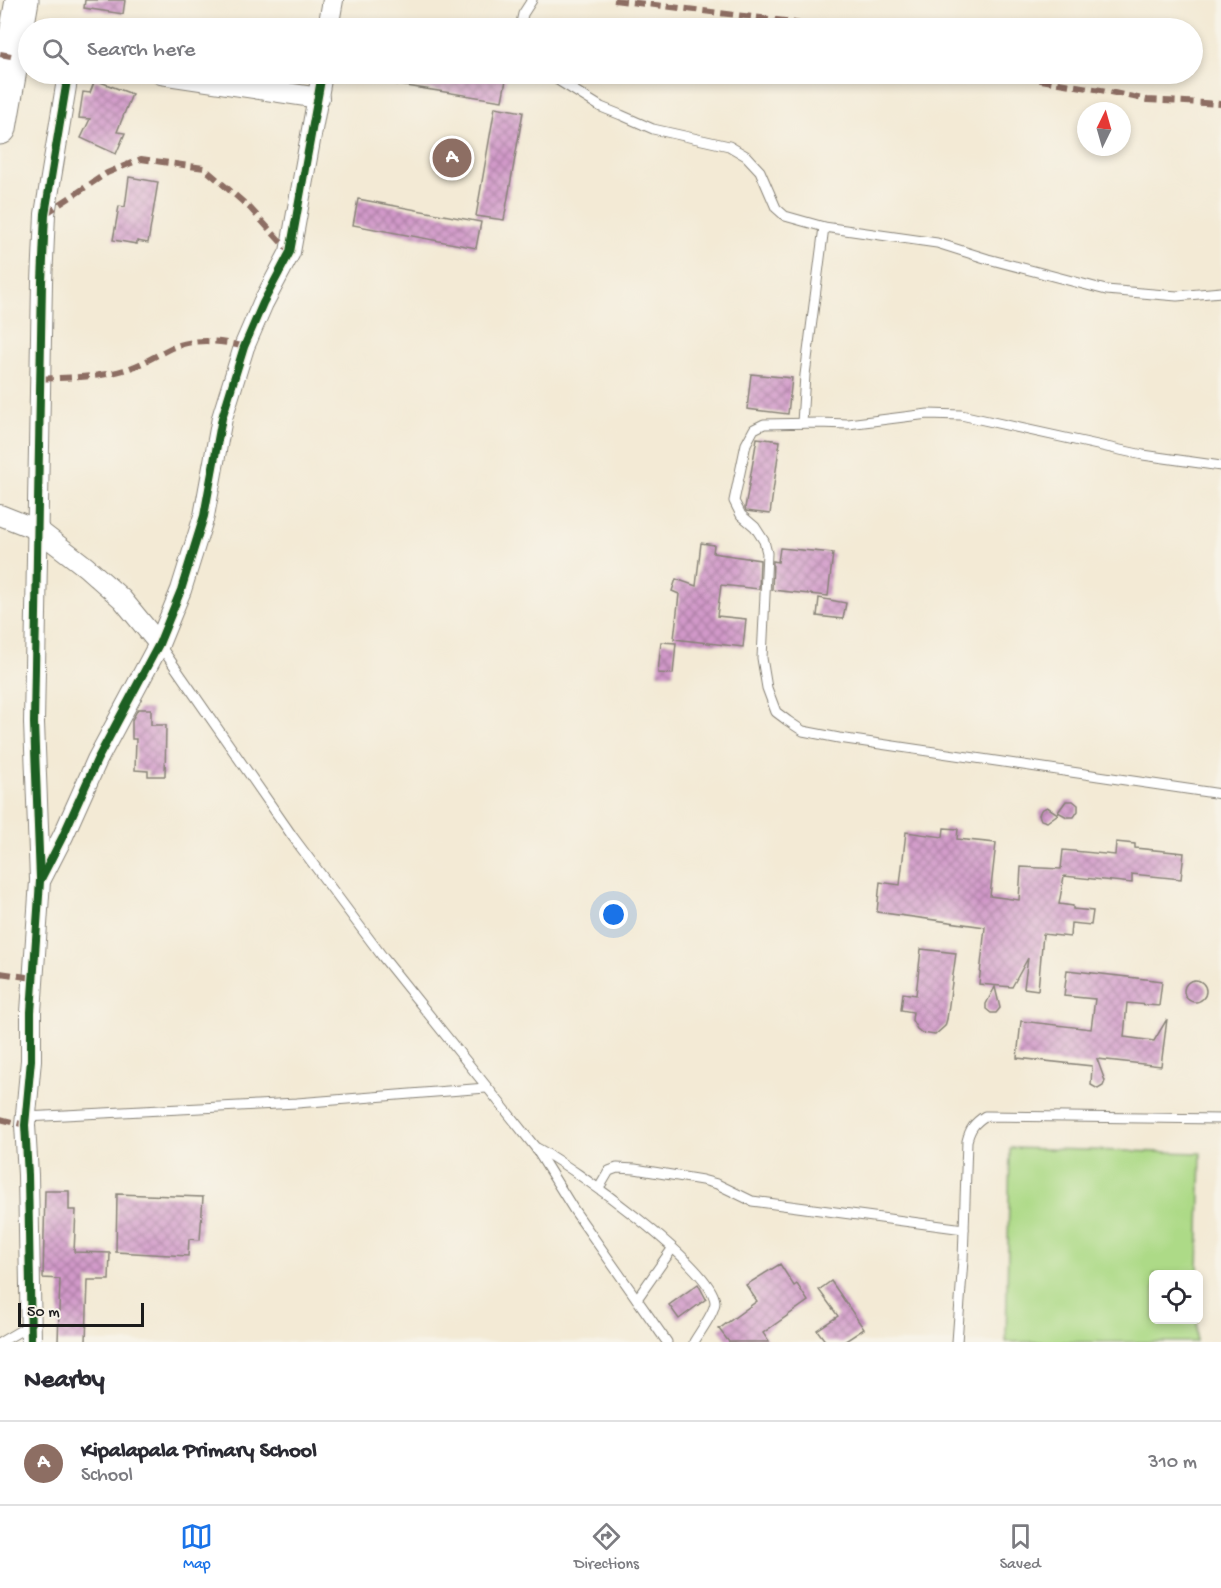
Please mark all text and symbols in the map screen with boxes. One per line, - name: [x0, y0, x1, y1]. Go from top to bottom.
- search box: [18, 18, 1203, 84]
- icon: search: [39, 35, 72, 68]
- text: Search here: [87, 38, 195, 64]
- north arrow: [1077, 102, 1131, 156]
- pin: A: [432, 136, 472, 180]
- your location: [599, 900, 628, 929]
- map controls: [1149, 1270, 1203, 1324]
- button: locate: [1149, 1270, 1203, 1324]
- scale bar: [18, 1300, 144, 1328]
- text: 50 m: [27, 1304, 60, 1323]
- text: Nearby: [24, 1366, 105, 1397]
- text: Kipalapala Primary School: [81, 1439, 317, 1465]
- text: A: [38, 1452, 49, 1475]
- text: 310 m: [1148, 1452, 1197, 1475]
- text: School: [81, 1465, 133, 1488]
- tab: Map: [180, 1520, 213, 1575]
- tab: Directions: [574, 1520, 639, 1575]
- tab: Saved: [1000, 1520, 1041, 1575]

